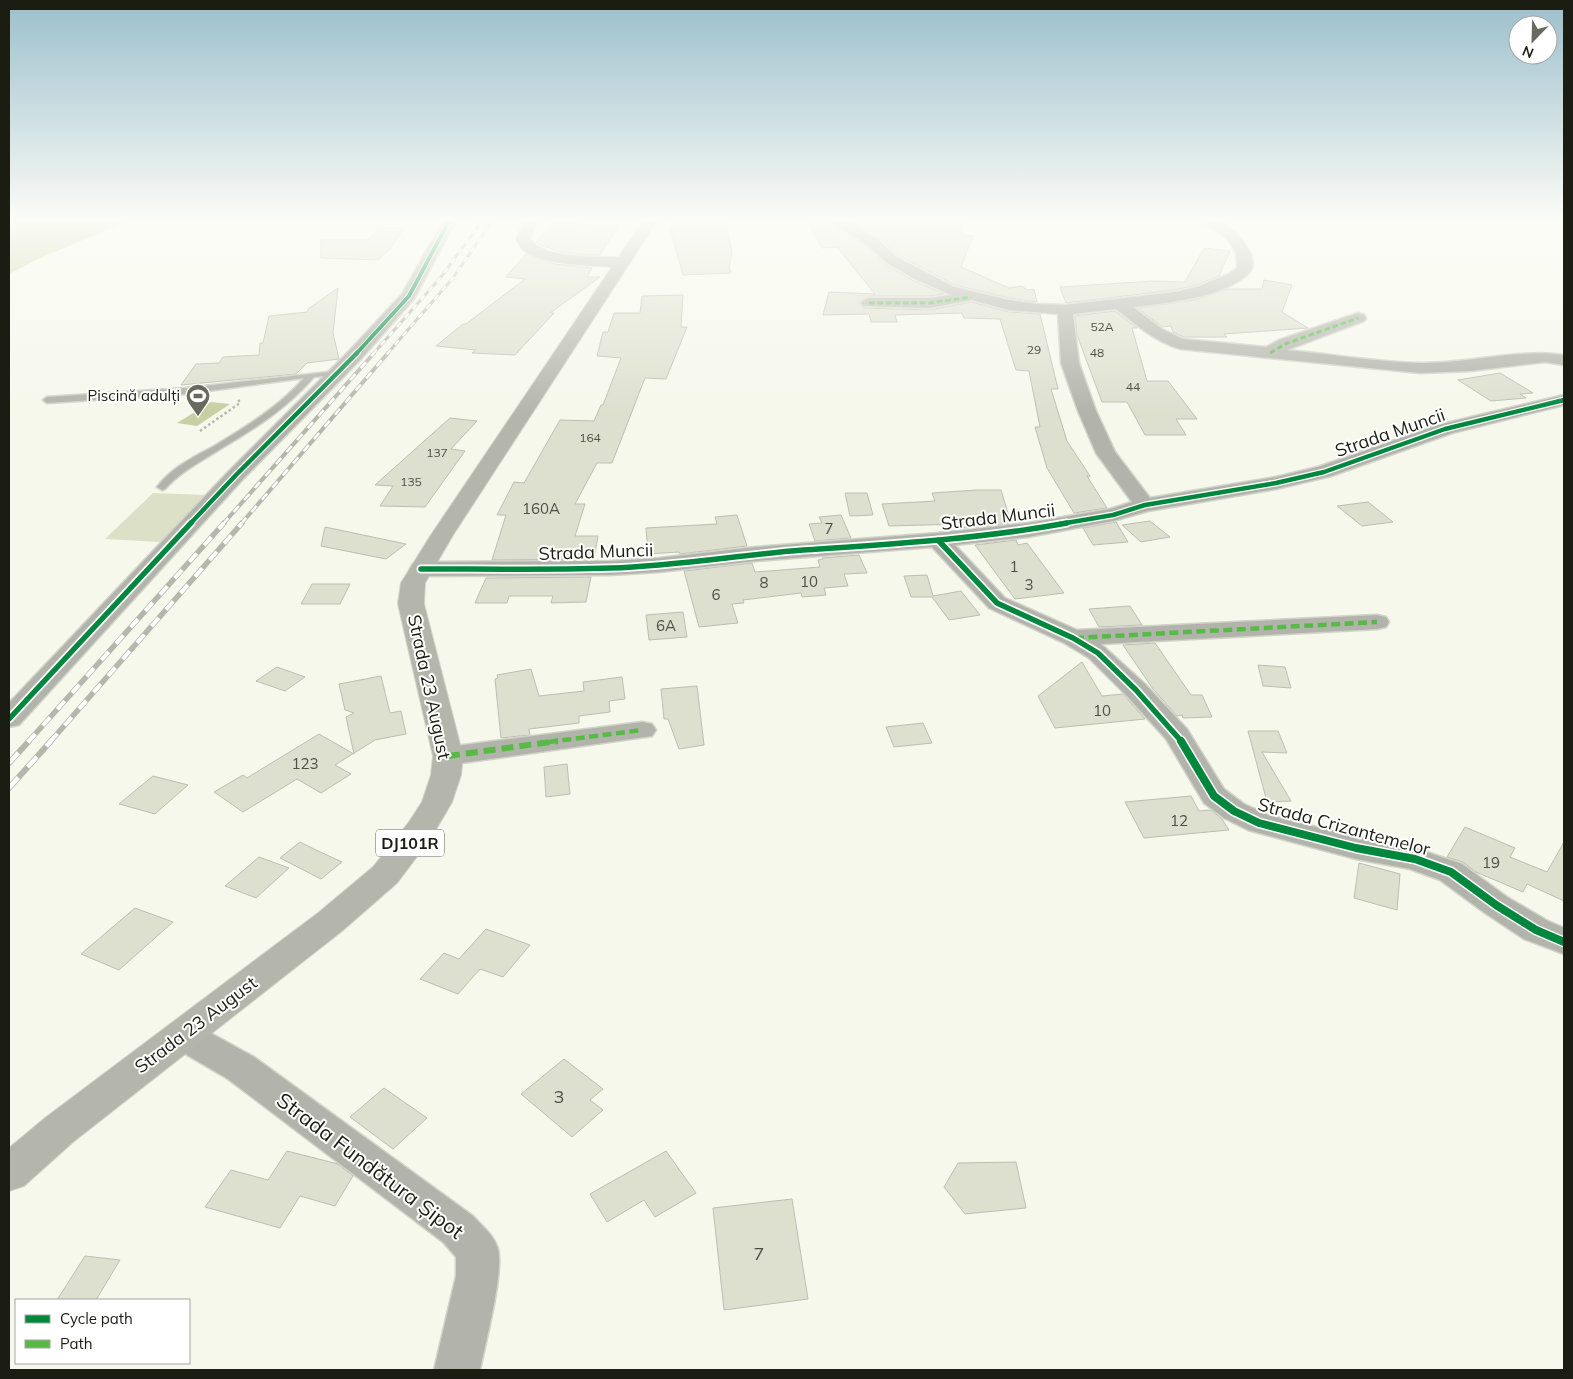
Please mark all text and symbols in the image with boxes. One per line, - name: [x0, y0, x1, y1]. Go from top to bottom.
- north arrow: [1508, 15, 1558, 65]
- text: N: [1520, 42, 1536, 62]
- house number: 52A: [1090, 319, 1114, 334]
- house number: 29: [1027, 342, 1041, 357]
- house number: 48: [1090, 345, 1104, 360]
- house number: 44: [1126, 379, 1140, 394]
- sports icon: Piscină adulți: [185, 383, 211, 417]
- place label: Piscină adulți: [87, 386, 180, 405]
- street label: Strada Muncii: [1332, 403, 1448, 462]
- house number: 164: [579, 430, 601, 445]
- house number: 137: [426, 445, 448, 460]
- house number: 135: [400, 474, 422, 489]
- street label: Strada Muncii: [940, 498, 1056, 535]
- house number: 160A: [522, 499, 560, 518]
- house number: 7: [824, 519, 834, 538]
- street label: Strada Muncii: [538, 538, 654, 565]
- house number: 1: [1009, 557, 1019, 576]
- house number: 10: [800, 572, 818, 591]
- house number: 8: [759, 573, 769, 592]
- house number: 3: [1024, 575, 1034, 594]
- house number: 6: [711, 585, 721, 604]
- street label: Strada 23 August: [403, 612, 456, 761]
- house number: 6A: [656, 616, 676, 635]
- house number: 10: [1093, 701, 1111, 720]
- house number: 123: [291, 754, 319, 773]
- street label: Strada Crizantemelor: [1255, 792, 1433, 861]
- house number: 12: [1170, 811, 1188, 830]
- road number: DJ101R: [376, 830, 444, 856]
- house number: 19: [1482, 853, 1500, 872]
- street label: Strada 23 August: [130, 971, 261, 1078]
- house number: 3: [554, 1085, 564, 1108]
- street label: Strada Fundătura Șipot: [271, 1086, 469, 1245]
- house number: 7: [754, 1242, 764, 1265]
- legend: [15, 1299, 190, 1364]
- text: Cycle path: [60, 1309, 133, 1328]
- text: Path: [60, 1334, 92, 1353]

